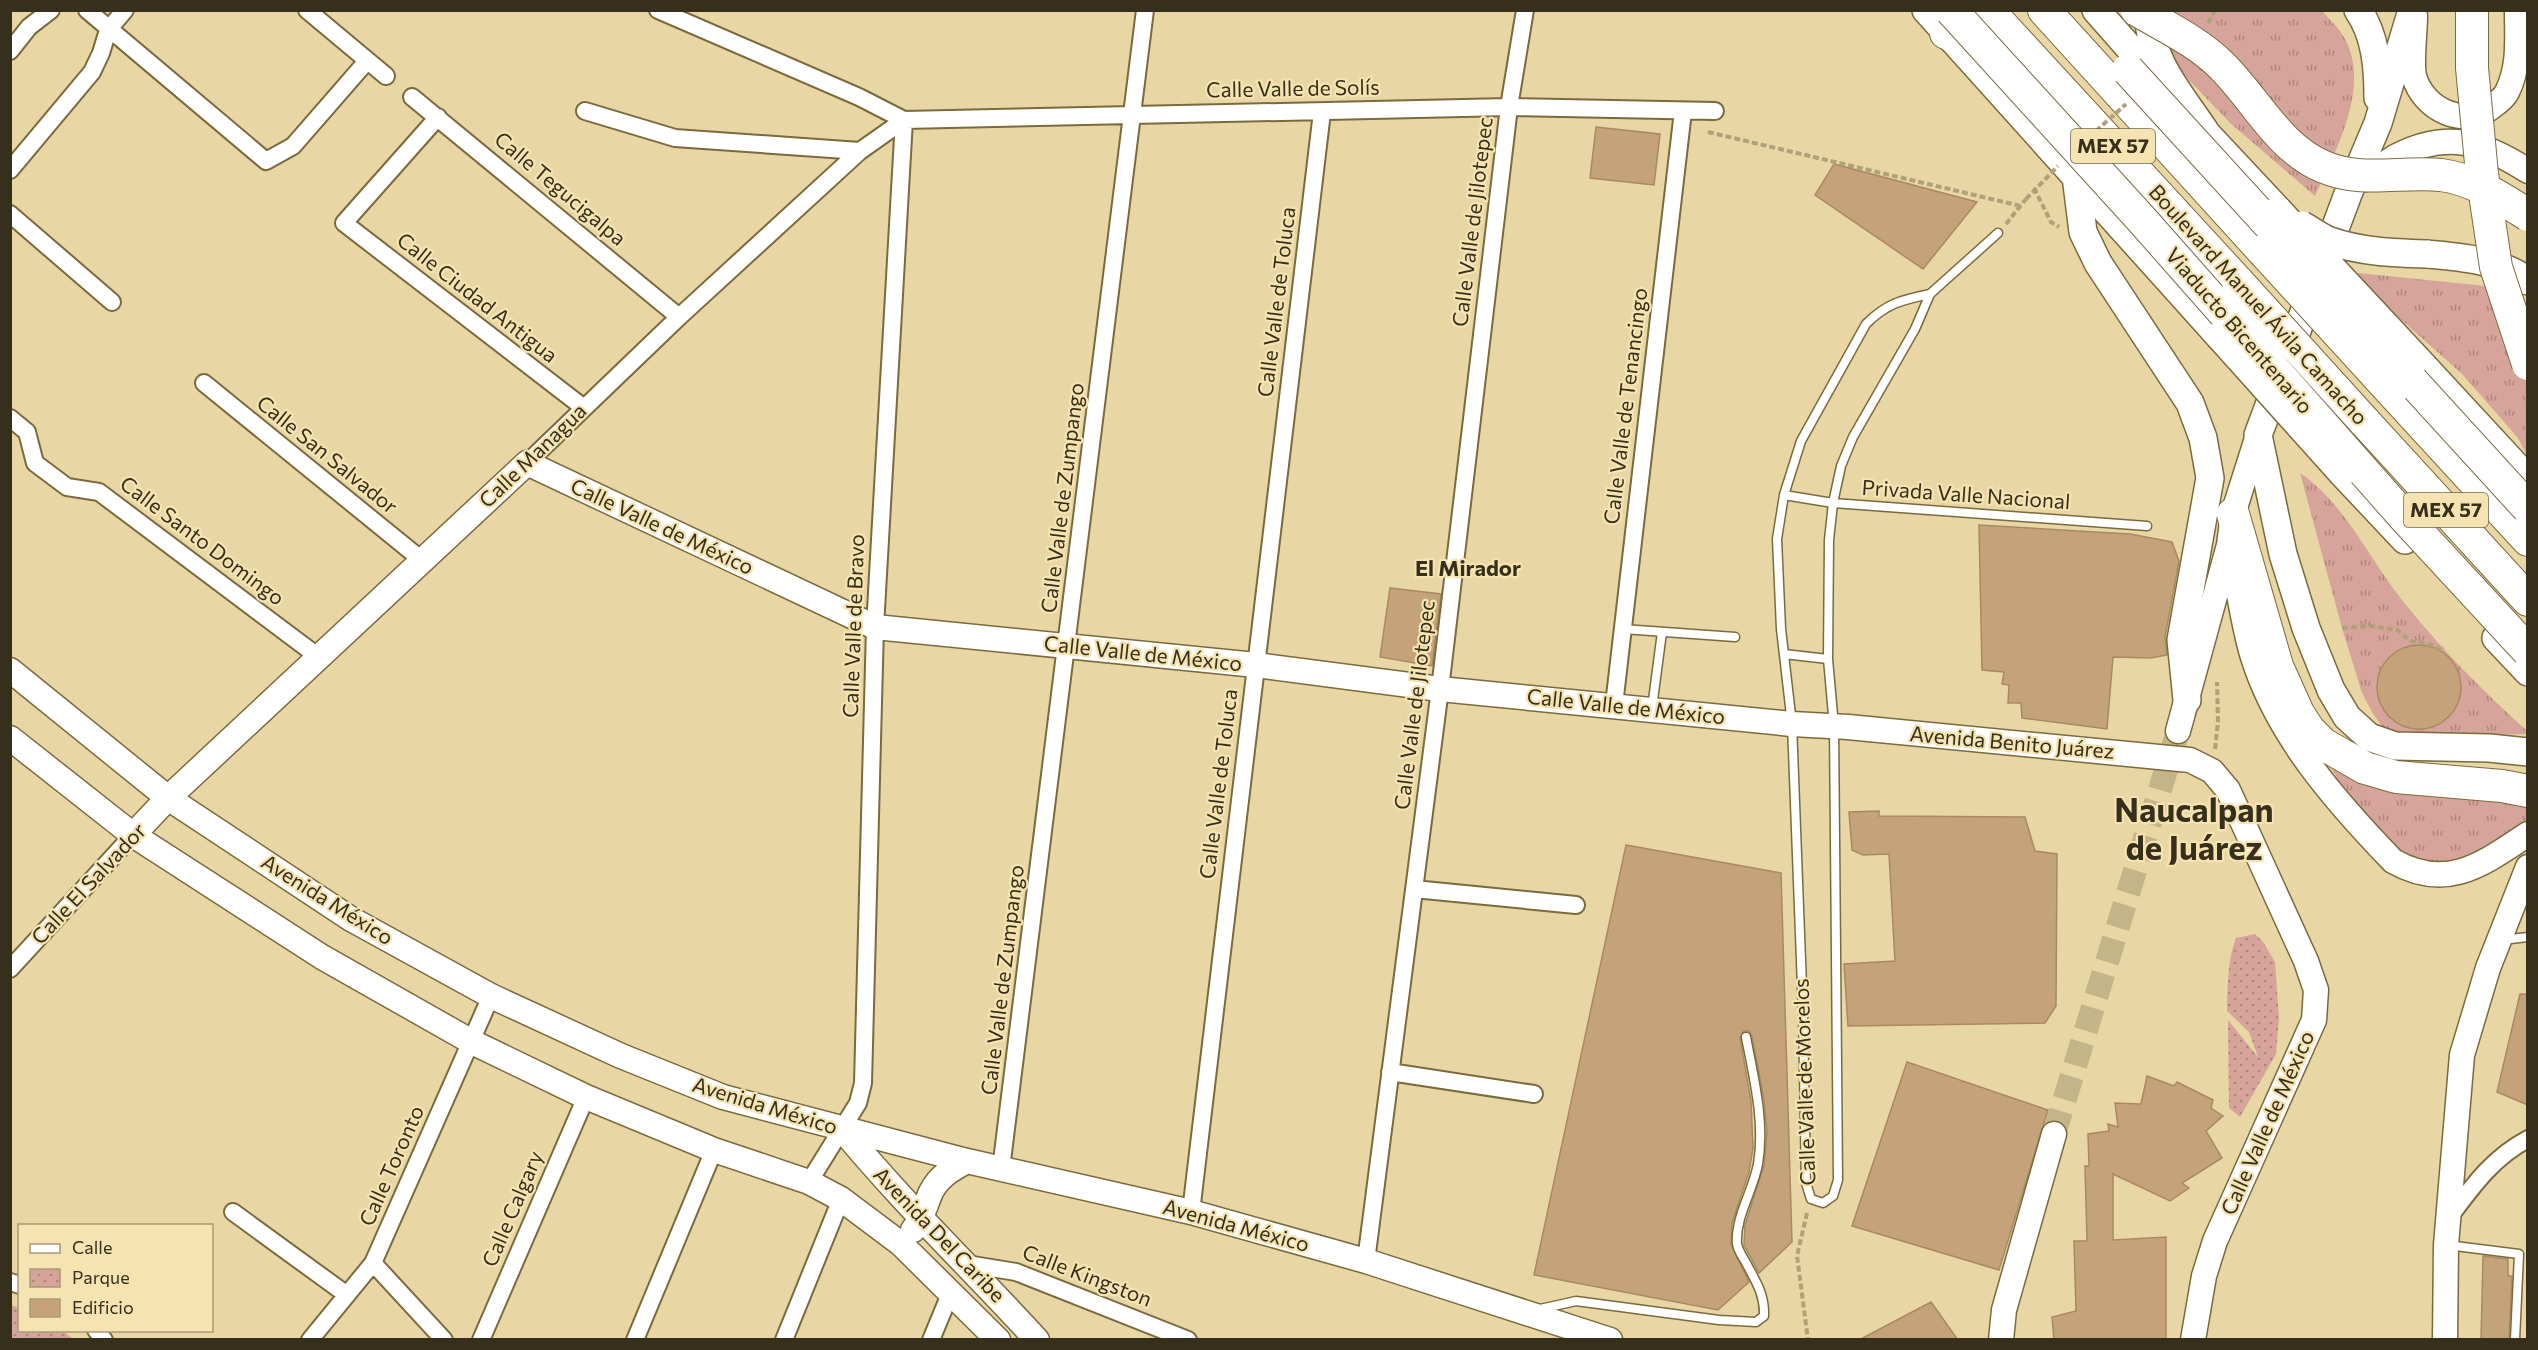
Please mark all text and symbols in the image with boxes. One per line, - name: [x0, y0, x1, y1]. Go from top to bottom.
- street label: Calle Valle de Solís: [1206, 73, 1380, 102]
- street label: Calle Valle de Jilotepec: [1446, 116, 1497, 328]
- street label: Calle Tegucigalpa: [490, 126, 632, 250]
- road number: MEX 57: [2071, 129, 2155, 163]
- street label: Boulevard Manuel Ávila Camacho: [2145, 179, 2374, 429]
- street label: Calle Valle de Toluca: [1251, 205, 1300, 398]
- street label: Calle Ciudad Antigua: [393, 226, 563, 367]
- street label: Viaducto Bicentenario: [2161, 242, 2319, 418]
- street label: Calle Valle de Tenancingo: [1598, 286, 1651, 525]
- street label: Calle Valle de Zumpango: [1035, 381, 1088, 614]
- street label: Calle San Salvador: [253, 389, 403, 518]
- street label: Calle Managua: [473, 398, 591, 512]
- street label: Calle Santo Domingo: [116, 470, 290, 610]
- street label: Calle Valle de México: [567, 472, 758, 579]
- street label: Privada Valle Nacional: [1861, 474, 2071, 513]
- road number: MEX 57: [2404, 493, 2488, 527]
- street label: Calle Valle de Bravo: [837, 534, 868, 718]
- district label: El Mirador: [1415, 554, 1521, 581]
- street label: Calle Valle de Jilotepec: [1388, 599, 1439, 811]
- street label: Calle Valle de México: [1043, 630, 1243, 675]
- street label: Calle Valle de México: [1526, 683, 1726, 728]
- street label: Calle Valle de Toluca: [1193, 687, 1242, 880]
- street label: Avenida Benito Juárez: [1909, 720, 2115, 763]
- district label: Naucalpan de Juárez: [2114, 788, 2274, 867]
- street label: Calle El Salvador: [25, 817, 150, 949]
- street label: Avenida México: [257, 848, 398, 949]
- street label: Calle Valle de Zumpango: [975, 863, 1028, 1096]
- street label: Calle Valle de Morelos: [1787, 978, 1820, 1186]
- street label: Calle Valle de México: [2215, 1026, 2319, 1218]
- street label: Avenida México: [690, 1071, 841, 1138]
- street label: Calle Toronto: [353, 1101, 428, 1229]
- street label: Calle Calgary: [476, 1147, 547, 1270]
- street label: Avenida Del Caribe: [869, 1161, 1011, 1307]
- street label: Avenida México: [1161, 1193, 1312, 1256]
- legend: [18, 1224, 213, 1332]
- text: Calle: [72, 1236, 112, 1258]
- street label: Calle Kingston: [1019, 1238, 1156, 1311]
- text: Parque: [72, 1266, 130, 1288]
- text: Edificio: [72, 1296, 134, 1318]

